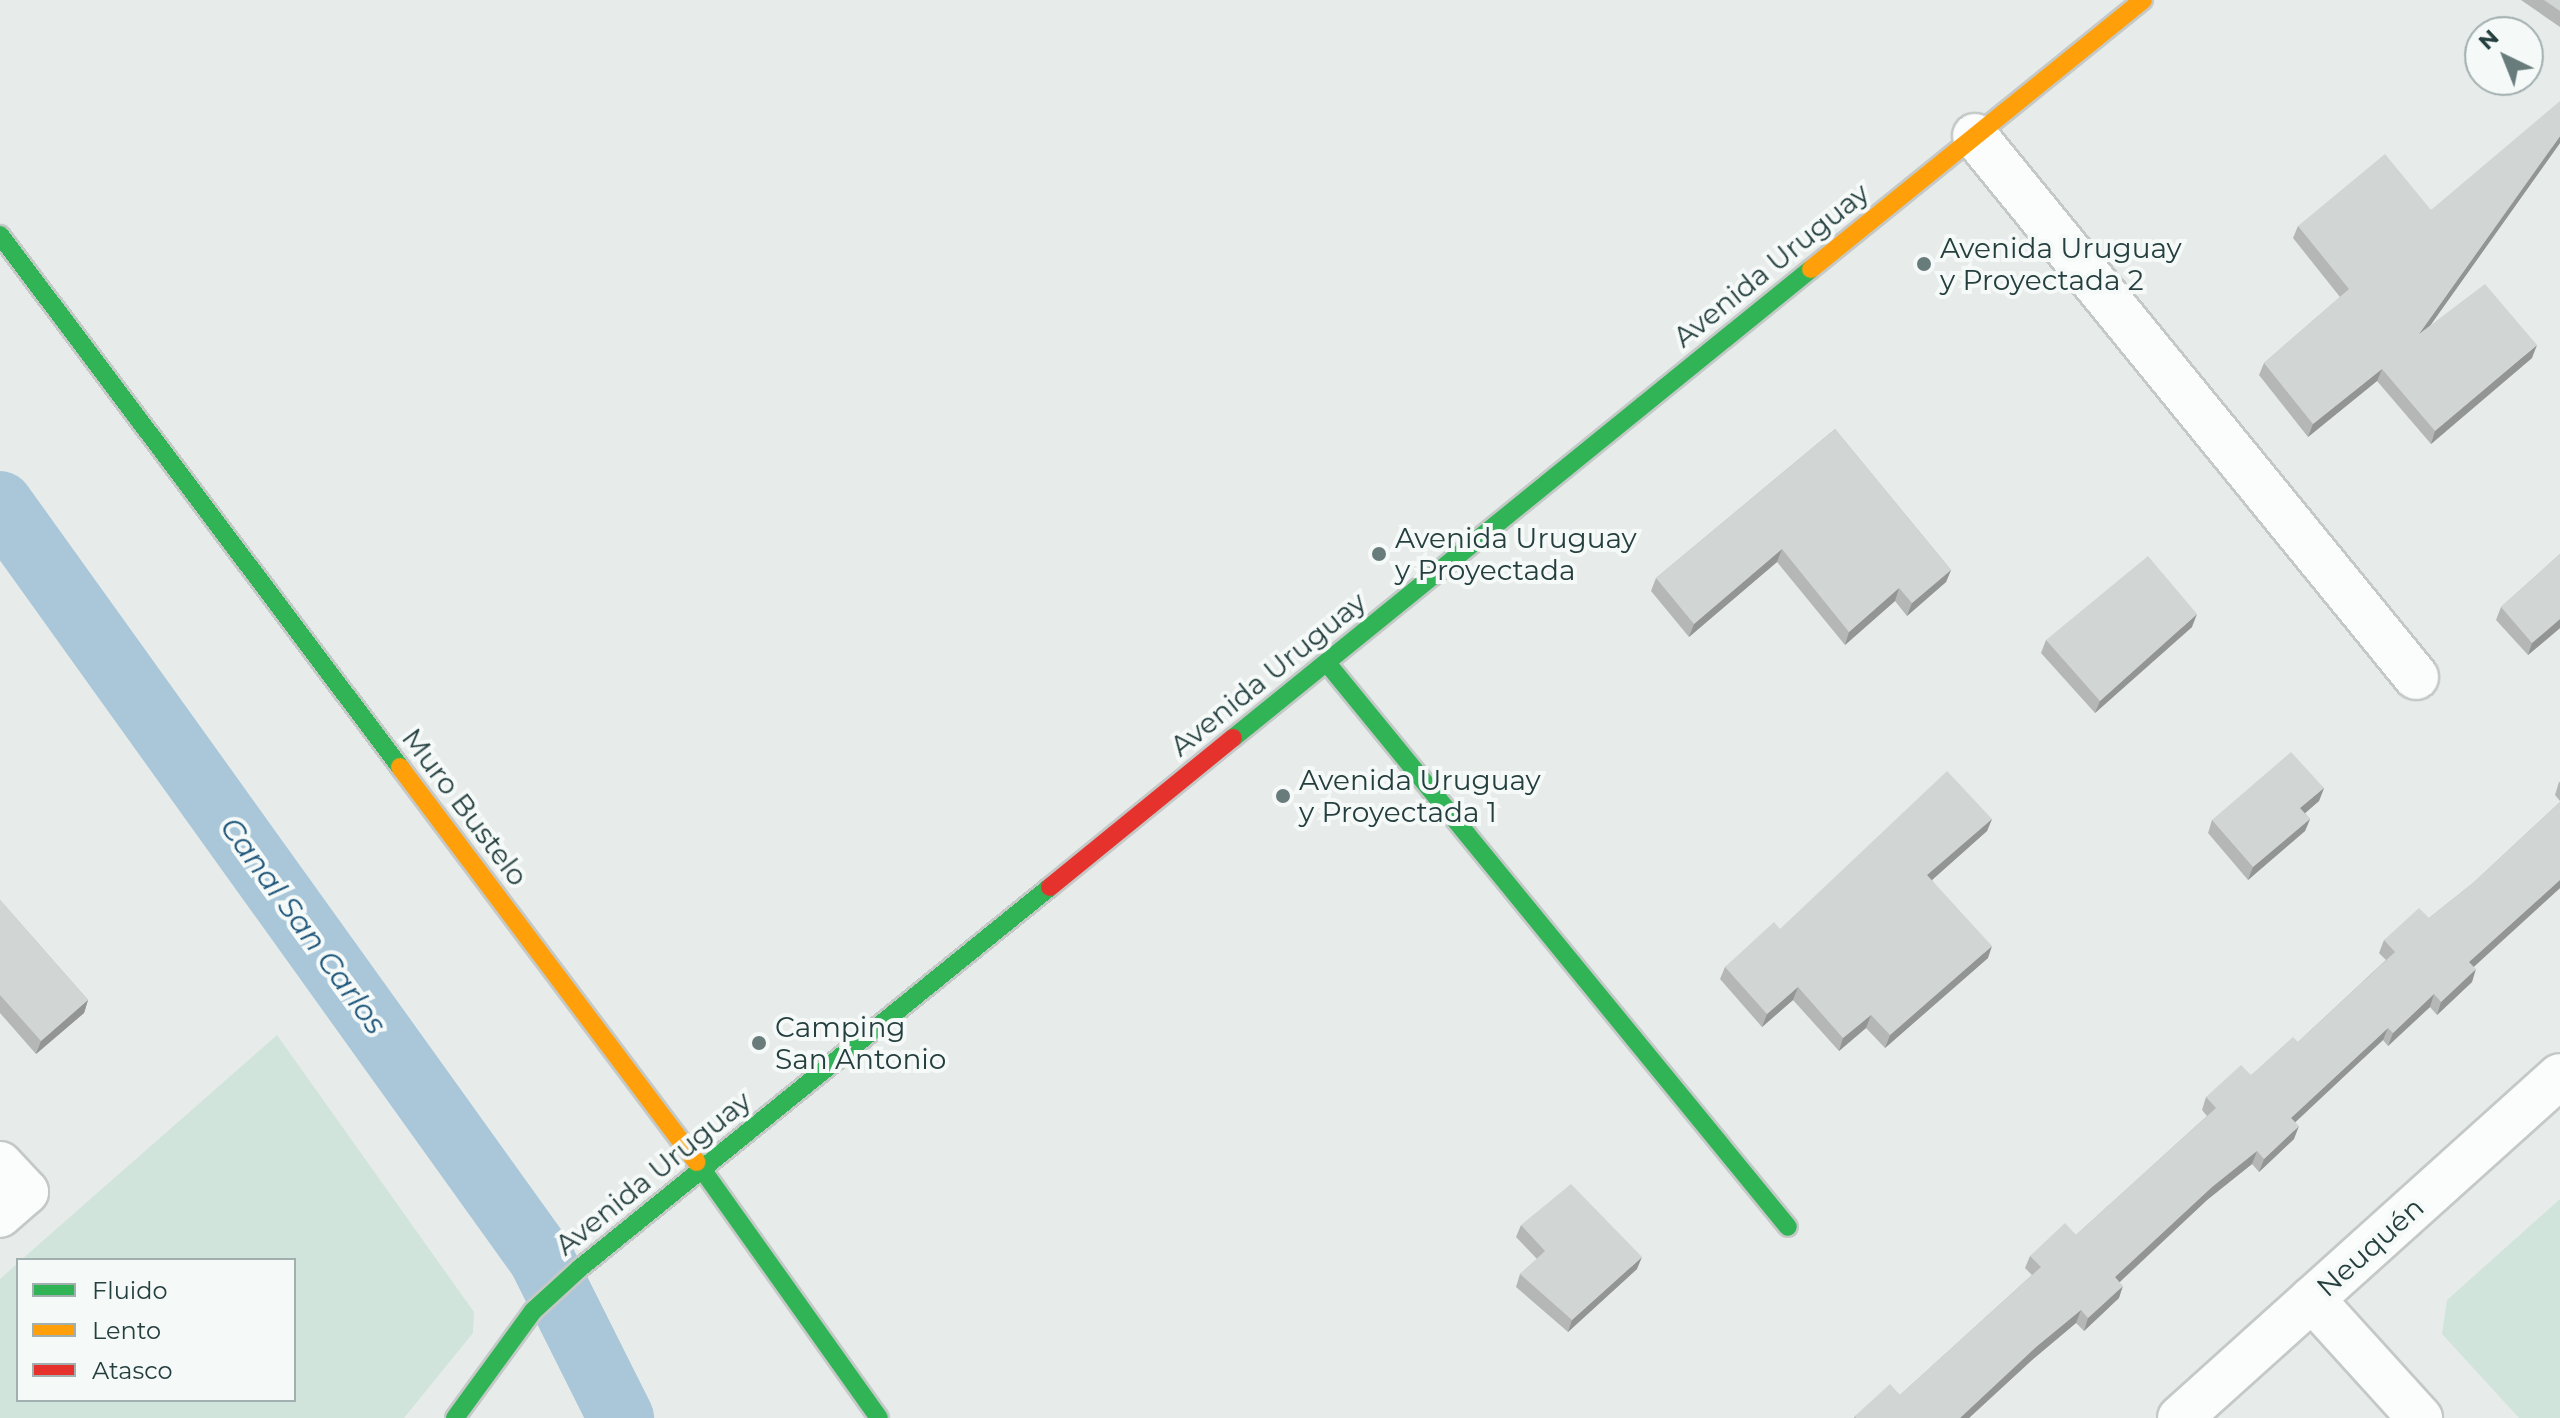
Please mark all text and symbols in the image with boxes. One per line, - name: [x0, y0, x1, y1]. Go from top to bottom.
- north arrow: [2464, 16, 2544, 96]
- text: N: [2473, 24, 2504, 55]
- street label: Avenida Uruguay: [1667, 176, 1875, 354]
- place label: Avenida Uruguay y Proyectada 2: [1940, 231, 2182, 297]
- marker: Avenida Uruguay y Proyectada 2: [1915, 255, 1933, 273]
- place label: Avenida Uruguay y Proyectada: [1395, 521, 1637, 587]
- marker: Avenida Uruguay y Proyectada: [1370, 545, 1388, 563]
- street label: Avenida Uruguay: [1164, 585, 1372, 763]
- street label: Muro Bustelo: [395, 722, 535, 892]
- place label: Avenida Uruguay y Proyectada 1: [1299, 763, 1541, 829]
- marker: Avenida Uruguay y Proyectada 1: [1274, 787, 1292, 805]
- water label: Canal San Carlos: [212, 811, 394, 1041]
- place label: Camping San Antonio: [775, 1010, 946, 1076]
- marker: Camping San Antonio: [750, 1034, 768, 1052]
- street label: Avenida Uruguay: [549, 1084, 757, 1262]
- street label: Neuquén: [2310, 1190, 2430, 1304]
- legend: [16, 1258, 296, 1402]
- text: Fluido: [92, 1276, 168, 1305]
- text: Lento: [92, 1316, 161, 1345]
- text: Atasco: [92, 1356, 173, 1385]

